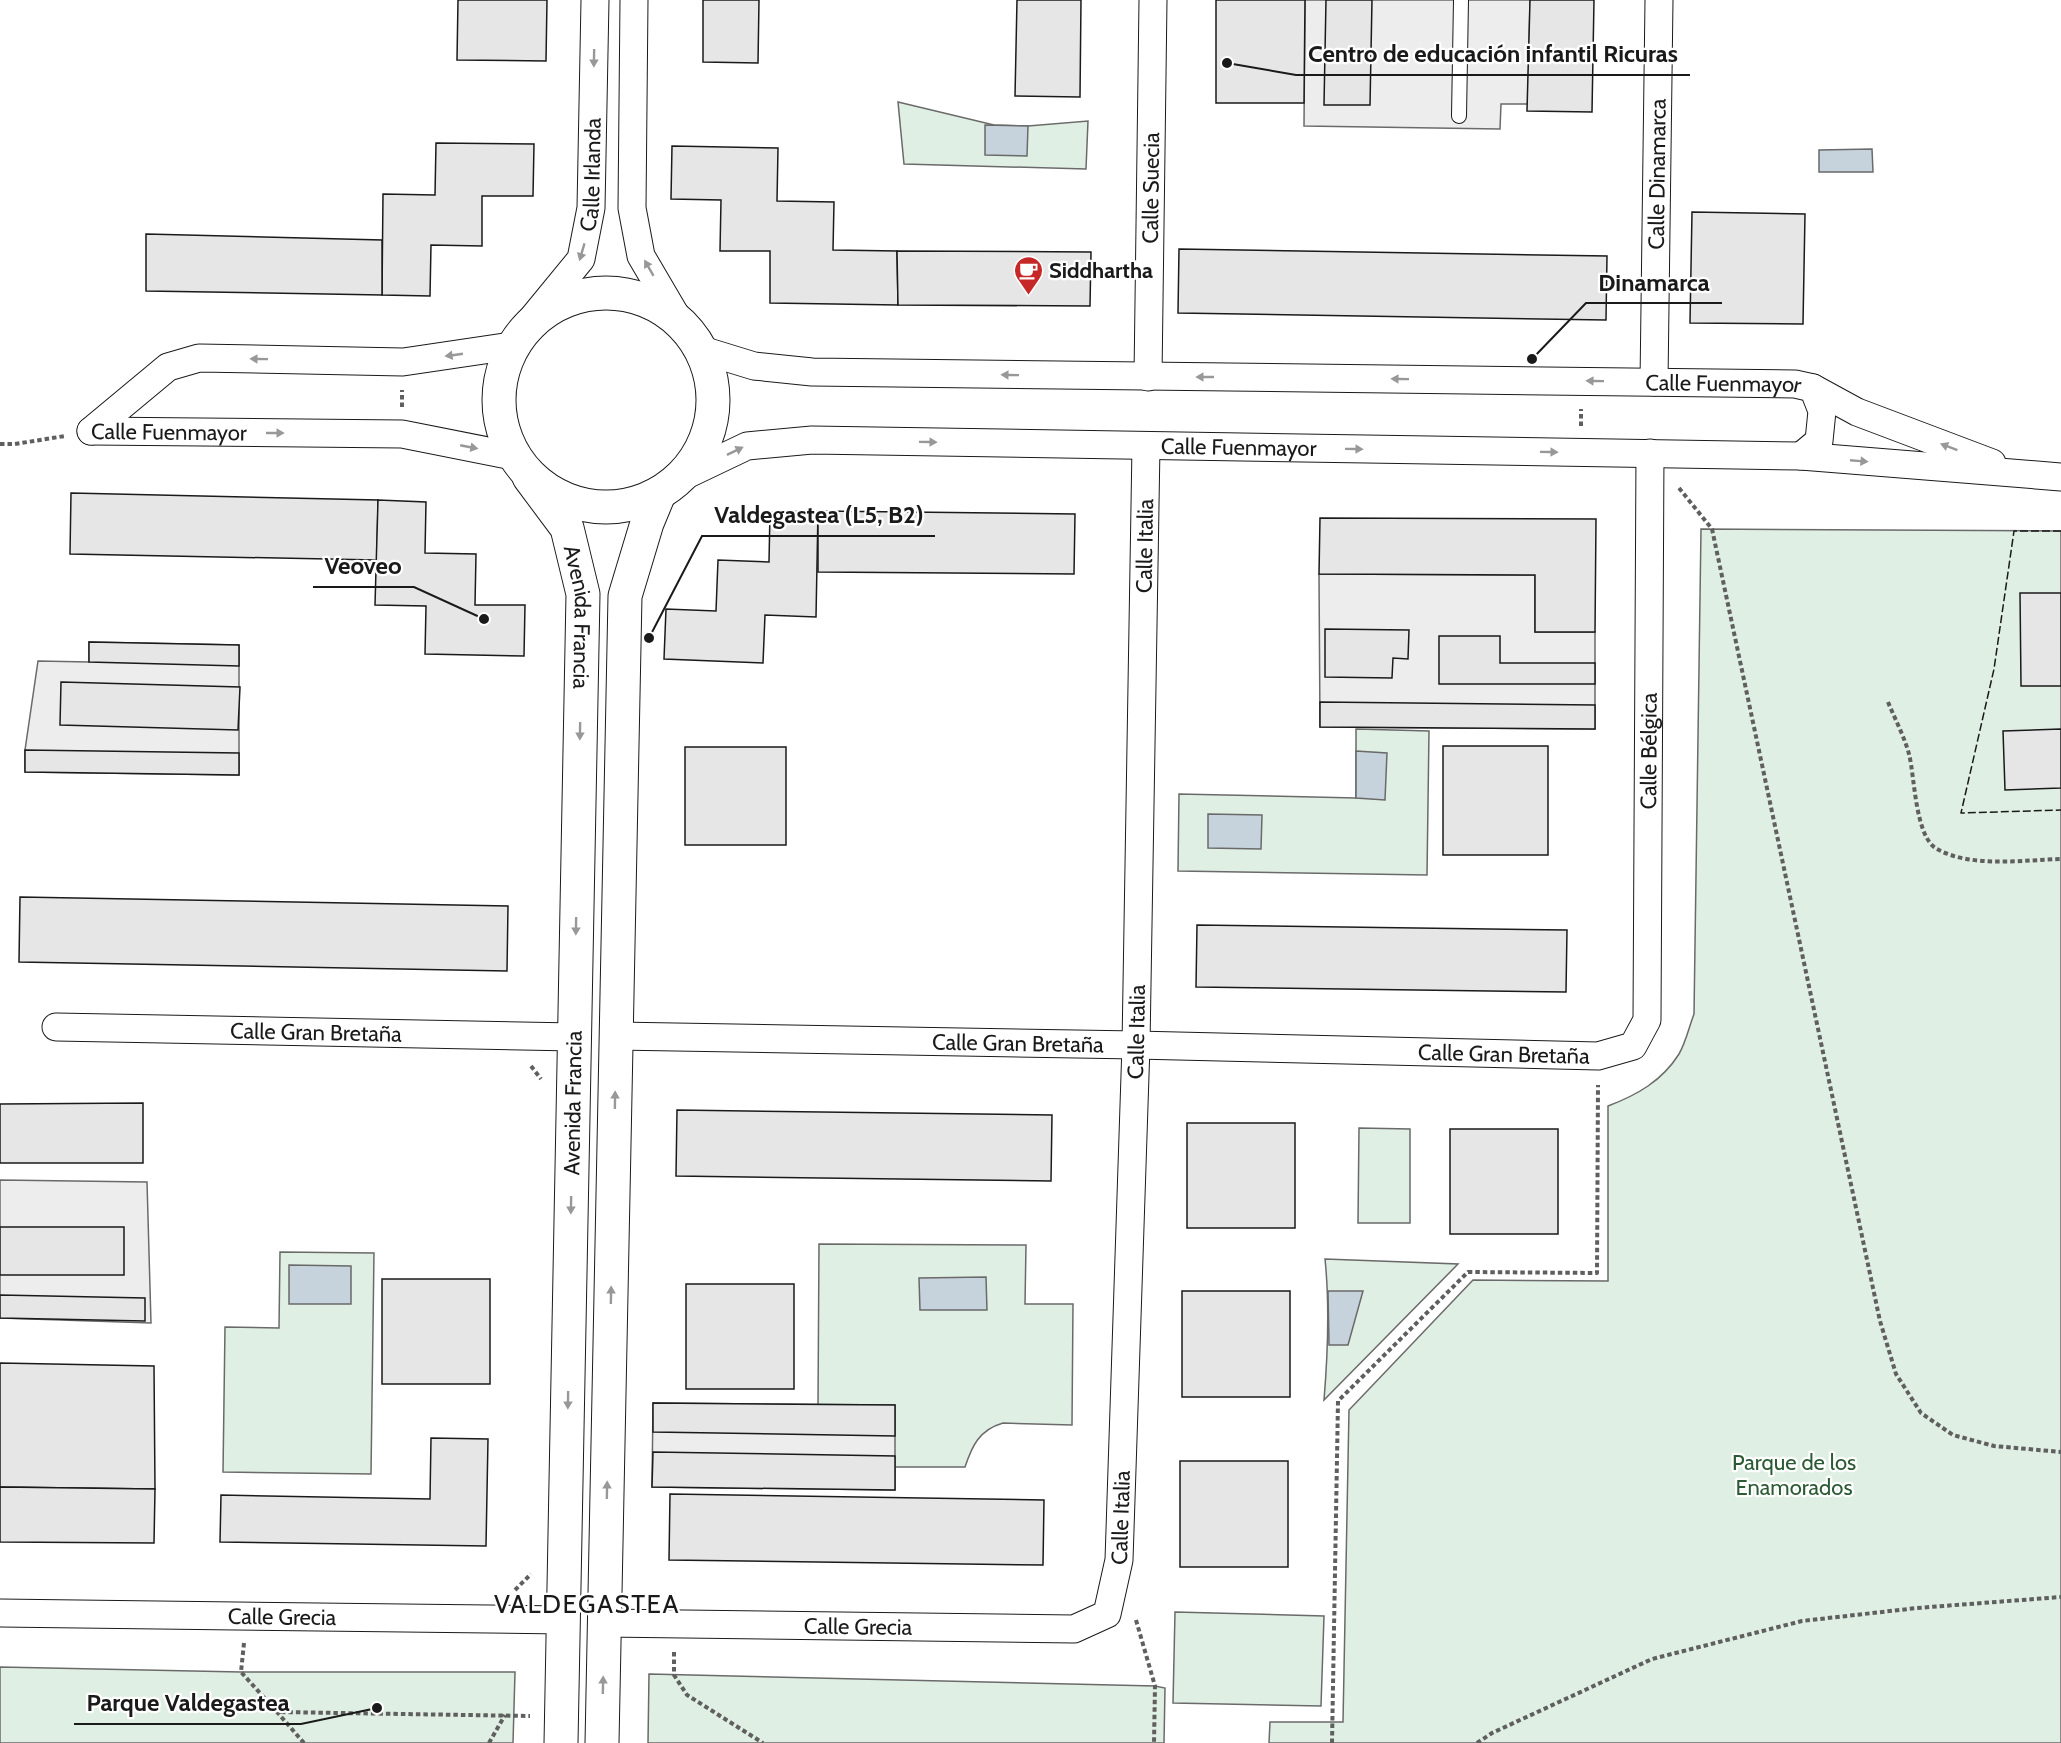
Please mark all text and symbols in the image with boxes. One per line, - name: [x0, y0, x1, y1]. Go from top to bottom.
- callout: Centro de educación infantil Ricuras: [1296, 33, 1690, 75]
- text: Centro de educación infantil Ricuras: [1308, 39, 1678, 68]
- one-way arrow: [589, 49, 599, 68]
- street label: Calle Dinamarca: [1642, 98, 1671, 250]
- street label: Calle Irlanda: [573, 117, 606, 234]
- street label: Calle Suecia: [1136, 132, 1165, 244]
- one-way arrow: [577, 243, 586, 261]
- cafe icon: Siddhartha: [1012, 254, 1044, 296]
- place label: Siddhartha: [1049, 257, 1153, 284]
- one-way arrow: [643, 260, 654, 276]
- callout: Dinamarca: [1586, 261, 1722, 303]
- text: Dinamarca: [1598, 268, 1710, 297]
- one-way arrow: [444, 351, 463, 360]
- one-way arrow: [250, 354, 269, 364]
- street label: Calle Fuenmayor: [1645, 369, 1804, 399]
- one-way arrow: [1001, 370, 1020, 380]
- one-way arrow: [1196, 372, 1215, 382]
- one-way arrow: [1391, 374, 1410, 384]
- one-way arrow: [1586, 377, 1605, 386]
- street label: Calle Fuenmayor: [91, 418, 247, 446]
- one-way arrow: [266, 428, 285, 438]
- street label: Calle Fuenmayor: [1161, 432, 1317, 462]
- one-way arrow: [919, 437, 938, 447]
- one-way arrow: [1940, 442, 1958, 452]
- one-way arrow: [459, 443, 478, 452]
- one-way arrow: [1345, 444, 1364, 454]
- one-way arrow: [726, 447, 743, 456]
- one-way arrow: [1540, 447, 1559, 457]
- one-way arrow: [1850, 456, 1869, 466]
- callout: Valdegastea (L5, B2): [702, 494, 935, 536]
- street label: Calle Italia: [1130, 498, 1159, 593]
- text: Valdegastea (L5, B2): [714, 500, 924, 529]
- street label: Avenida Francia: [558, 542, 597, 690]
- callout: Veoveo: [313, 545, 414, 587]
- text: Veoveo: [324, 551, 402, 580]
- street label: Calle Bélgica: [1635, 692, 1662, 810]
- one-way arrow: [575, 722, 585, 741]
- one-way arrow: [571, 917, 581, 936]
- street label: Calle Italia: [1121, 984, 1151, 1080]
- street label: Calle Gran Bretaña: [230, 1017, 403, 1047]
- street label: Calle Gran Bretaña: [932, 1028, 1104, 1058]
- street label: Avenida Francia: [558, 1030, 588, 1176]
- street label: Calle Gran Bretaña: [1418, 1038, 1590, 1069]
- one-way arrow: [610, 1090, 620, 1109]
- one-way arrow: [566, 1196, 576, 1215]
- one-way arrow: [607, 1285, 616, 1304]
- one-way arrow: [563, 1391, 573, 1410]
- park label: Parque de los Enamorados: [1732, 1449, 1856, 1501]
- street label: Calle Italia: [1105, 1470, 1135, 1565]
- one-way arrow: [603, 1480, 612, 1499]
- district label: VALDEGASTEA: [494, 1588, 680, 1620]
- street label: Calle Grecia: [228, 1602, 337, 1631]
- street label: Calle Grecia: [804, 1612, 913, 1640]
- one-way arrow: [598, 1675, 608, 1694]
- callout: Parque Valdegastea: [74, 1682, 301, 1724]
- text: Parque Valdegastea: [86, 1688, 290, 1717]

